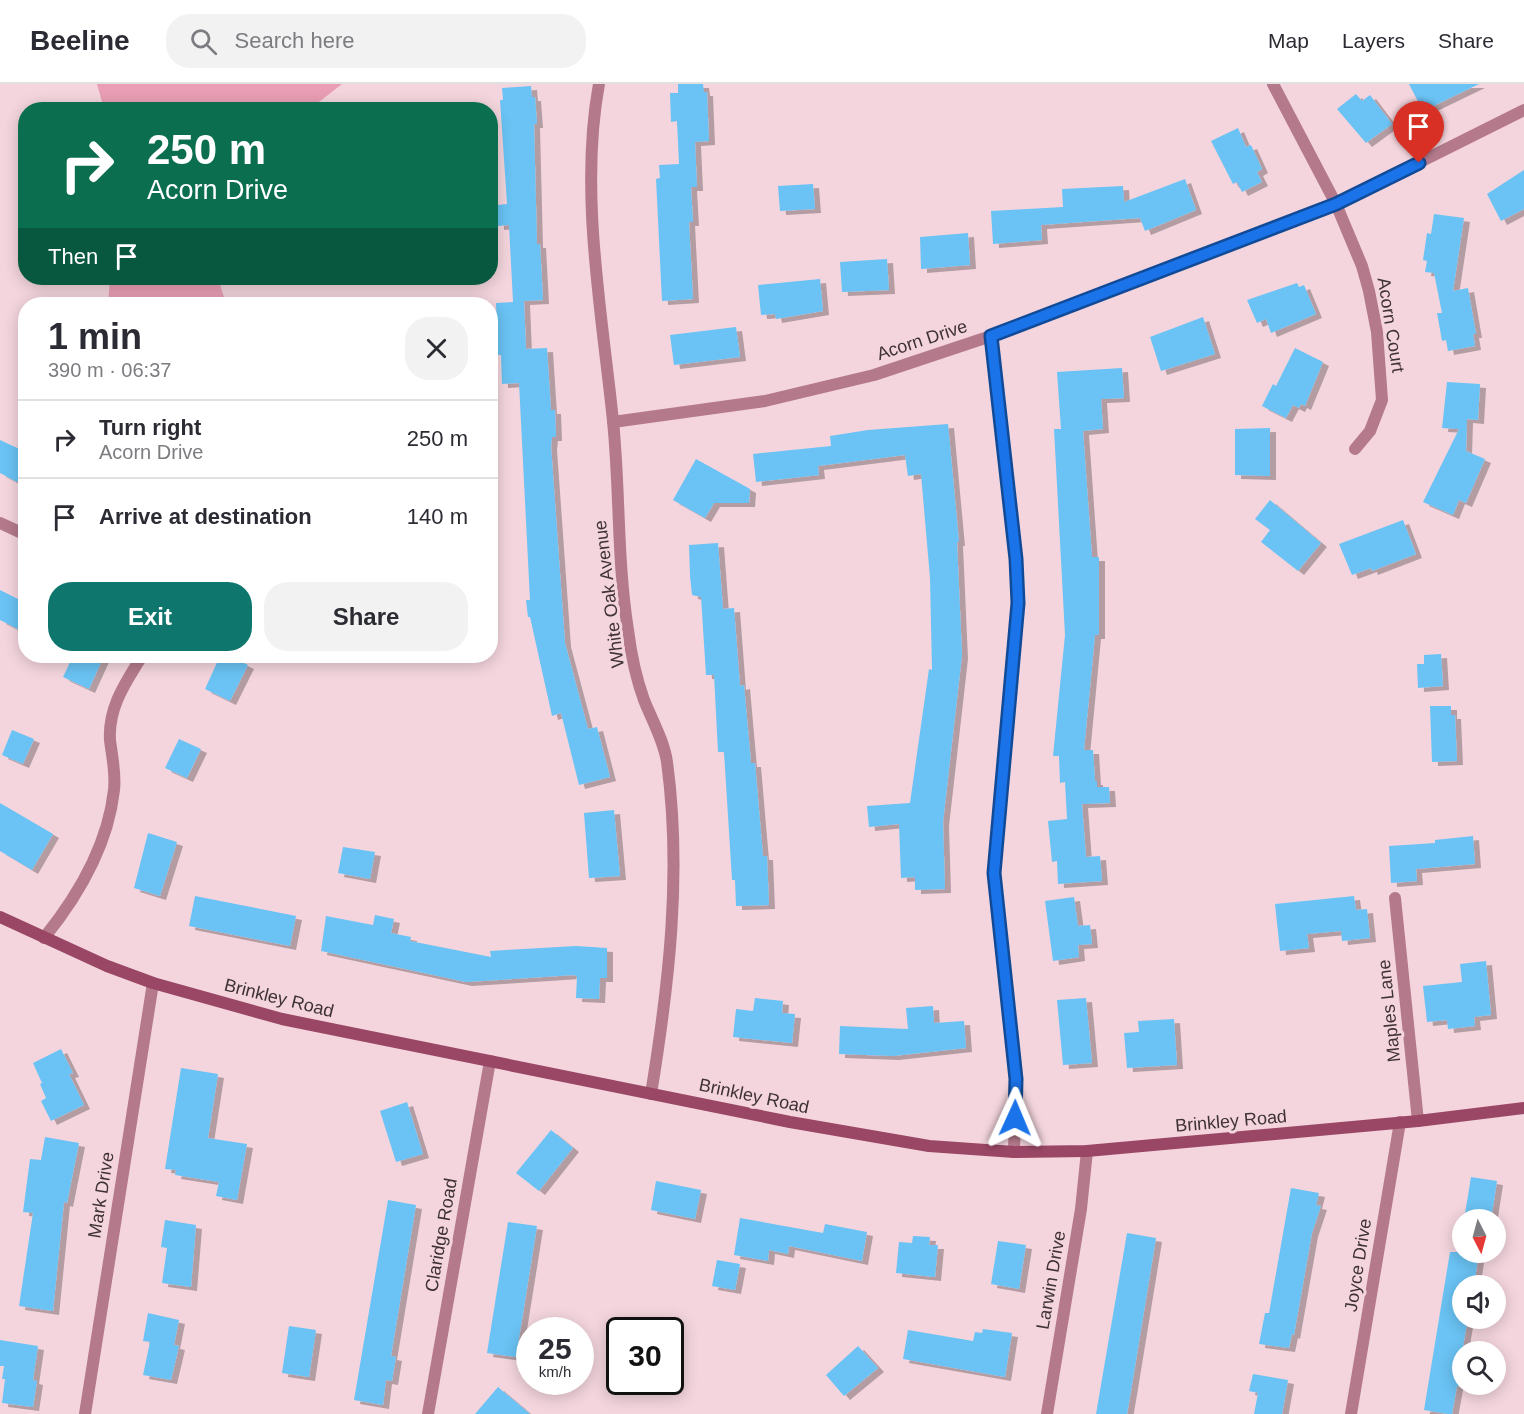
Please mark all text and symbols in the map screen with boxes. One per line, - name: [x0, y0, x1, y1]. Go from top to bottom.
- search box: [166, 14, 586, 68]
- text: Beeline: [30, 25, 130, 56]
- icon: search: [187, 25, 220, 58]
- text: Search here: [235, 28, 354, 53]
- text: Map: [1268, 29, 1309, 52]
- text: Layers: [1342, 29, 1405, 52]
- text: Share: [1438, 29, 1494, 52]
- pin: [1393, 101, 1444, 163]
- icon: arrive: [1402, 110, 1435, 143]
- icon: right: [48, 126, 126, 204]
- text: 250 m: [147, 126, 266, 173]
- text: Acorn Drive: [147, 175, 288, 205]
- icon: arrive: [110, 240, 143, 273]
- text: Then: [48, 244, 98, 269]
- street label: Acorn Court: [1374, 276, 1408, 374]
- text: 1 min: [48, 316, 142, 357]
- street label: Acorn Drive: [874, 316, 970, 364]
- button: close: [405, 317, 468, 380]
- text: 390 m · 06:37: [48, 359, 171, 381]
- text: Turn right: [99, 415, 201, 440]
- icon: right: [48, 423, 81, 456]
- text: 250 m: [407, 426, 468, 451]
- text: Acorn Drive: [99, 441, 203, 463]
- icon: arrive: [48, 501, 81, 534]
- text: Arrive at destination: [99, 504, 312, 529]
- text: 140 m: [407, 504, 468, 529]
- street label: White Oak Avenue: [590, 519, 628, 669]
- button: Exit: [48, 582, 252, 651]
- button: Share: [264, 582, 468, 651]
- street label: Maples Lane: [1374, 959, 1404, 1063]
- street label: Brinkley Road: [222, 975, 336, 1021]
- street label: Brinkley Road: [697, 1075, 811, 1117]
- position arrow: [983, 1086, 1047, 1150]
- street label: Brinkley Road: [1174, 1106, 1288, 1136]
- street label: Mark Drive: [84, 1150, 118, 1240]
- street label: Claridge Road: [421, 1177, 461, 1293]
- north arrow: [1452, 1209, 1506, 1263]
- map controls: [1452, 1209, 1506, 1395]
- street label: Joyce Drive: [1341, 1217, 1375, 1313]
- street label: Larwin Drive: [1032, 1229, 1070, 1331]
- button: sound: [1452, 1275, 1506, 1329]
- speed limit sign: 30: [606, 1317, 684, 1395]
- text: 25: [538, 1332, 572, 1365]
- button: search: [1452, 1341, 1506, 1395]
- text: km/h: [539, 1363, 571, 1380]

